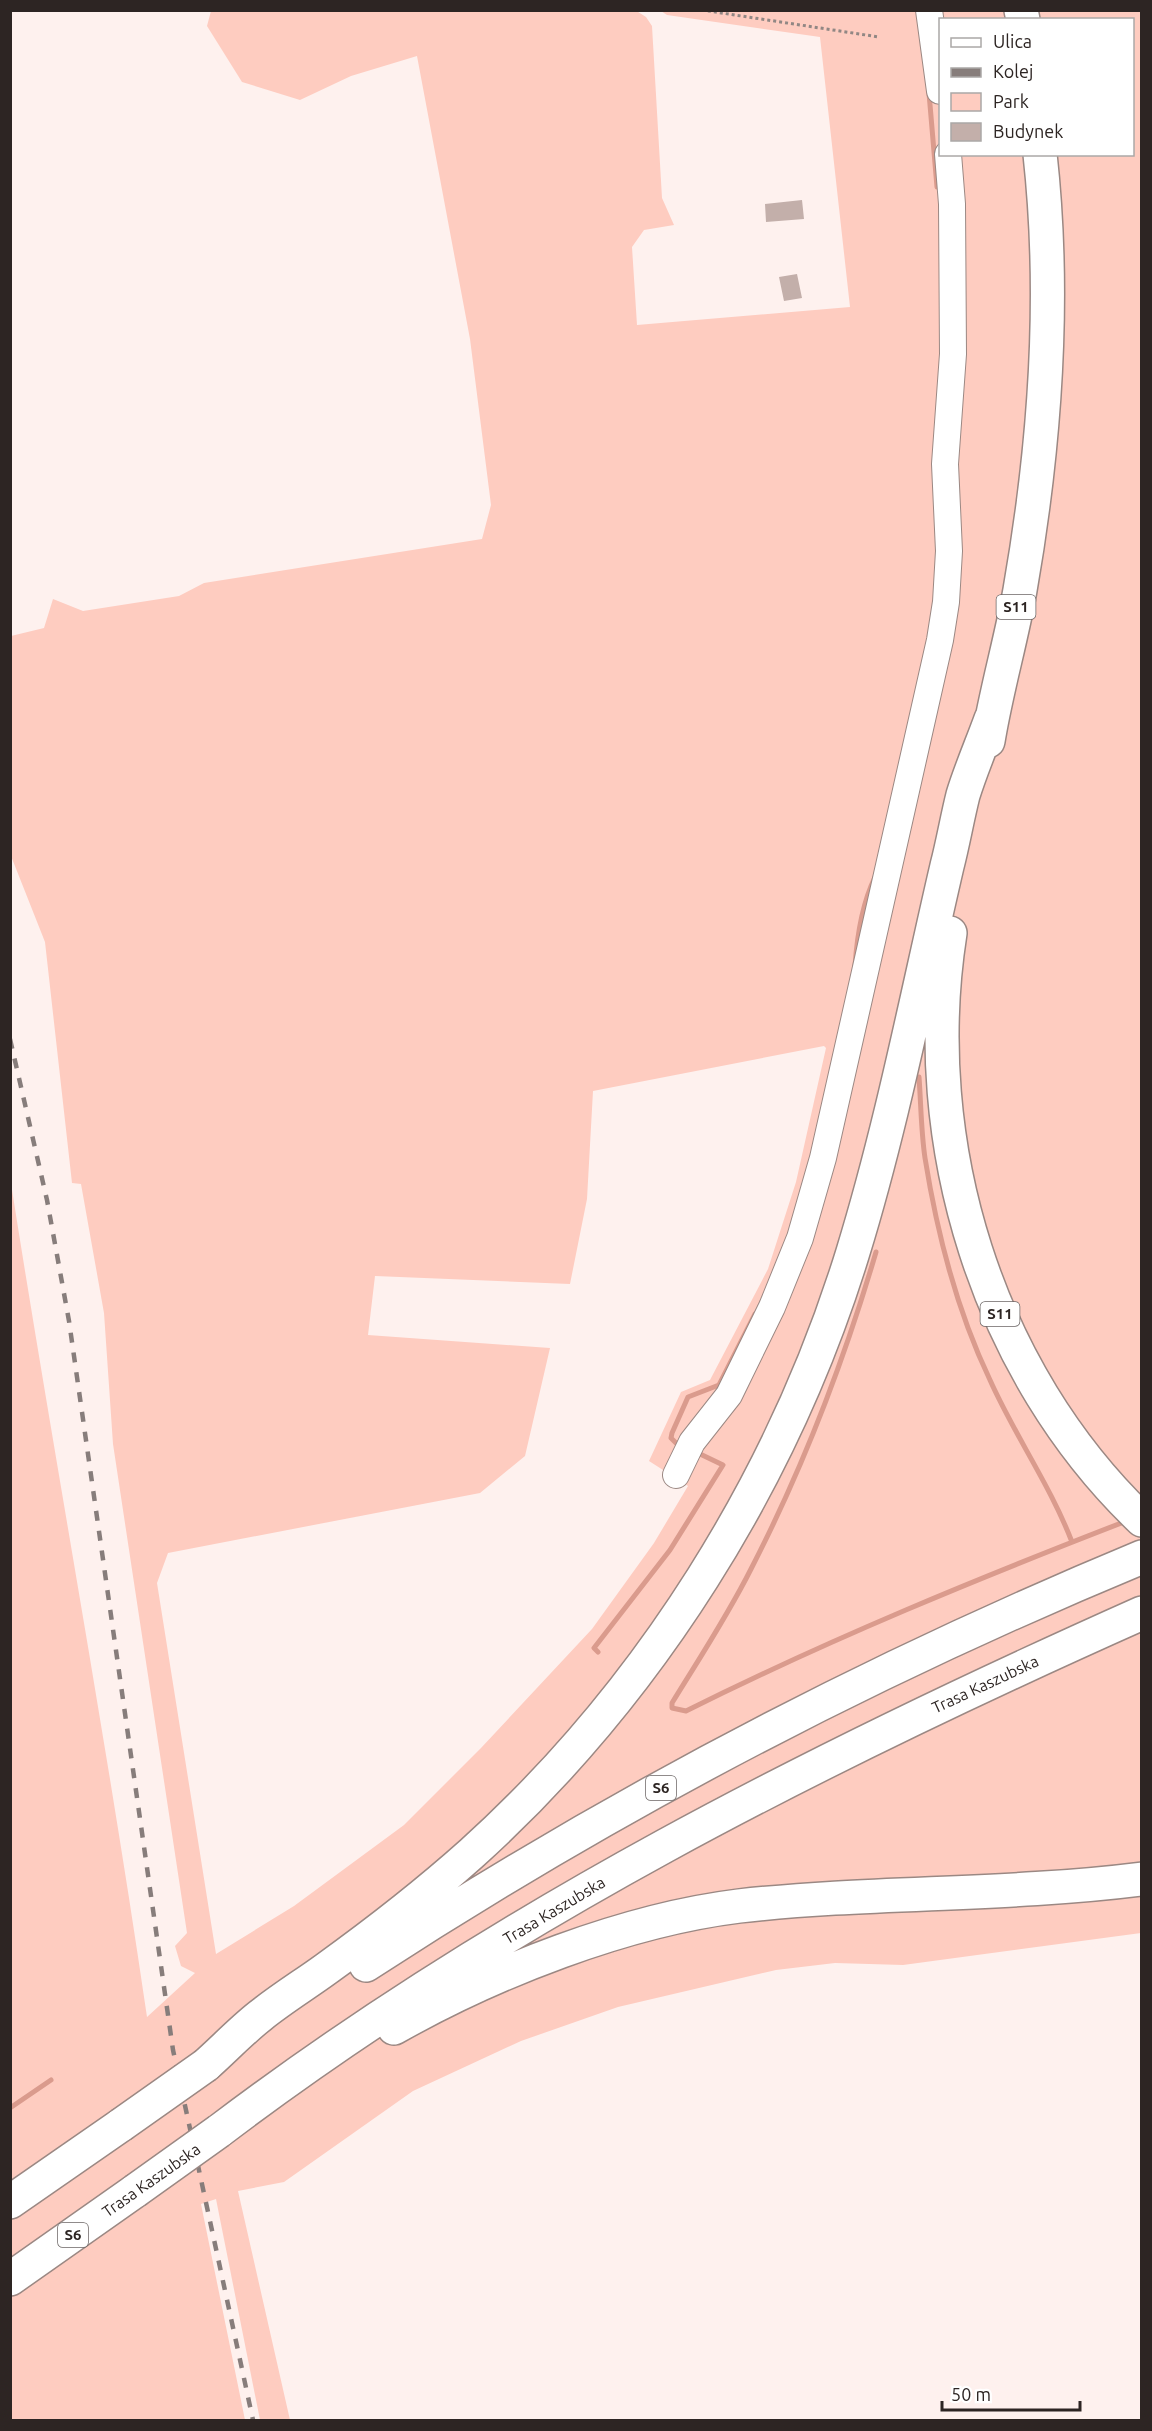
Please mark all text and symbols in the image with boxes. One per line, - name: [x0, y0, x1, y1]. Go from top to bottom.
- legend: [939, 18, 1134, 156]
- text: Ulica: [993, 31, 1032, 51]
- text: Kolej: [993, 61, 1033, 81]
- text: Park: [993, 91, 1029, 111]
- text: Budynek: [993, 121, 1063, 141]
- road number: S11: [996, 595, 1036, 619]
- road number: S11: [980, 1302, 1020, 1326]
- street label: Trasa Kaszubska: [929, 1651, 1041, 1717]
- road number: S6: [646, 1776, 676, 1800]
- street label: Trasa Kaszubska: [500, 1873, 608, 1947]
- street label: Trasa Kaszubska: [99, 2140, 203, 2220]
- road number: S6: [58, 2223, 88, 2247]
- scale bar: [942, 2374, 1080, 2412]
- text: 50 m: [951, 2384, 991, 2404]

